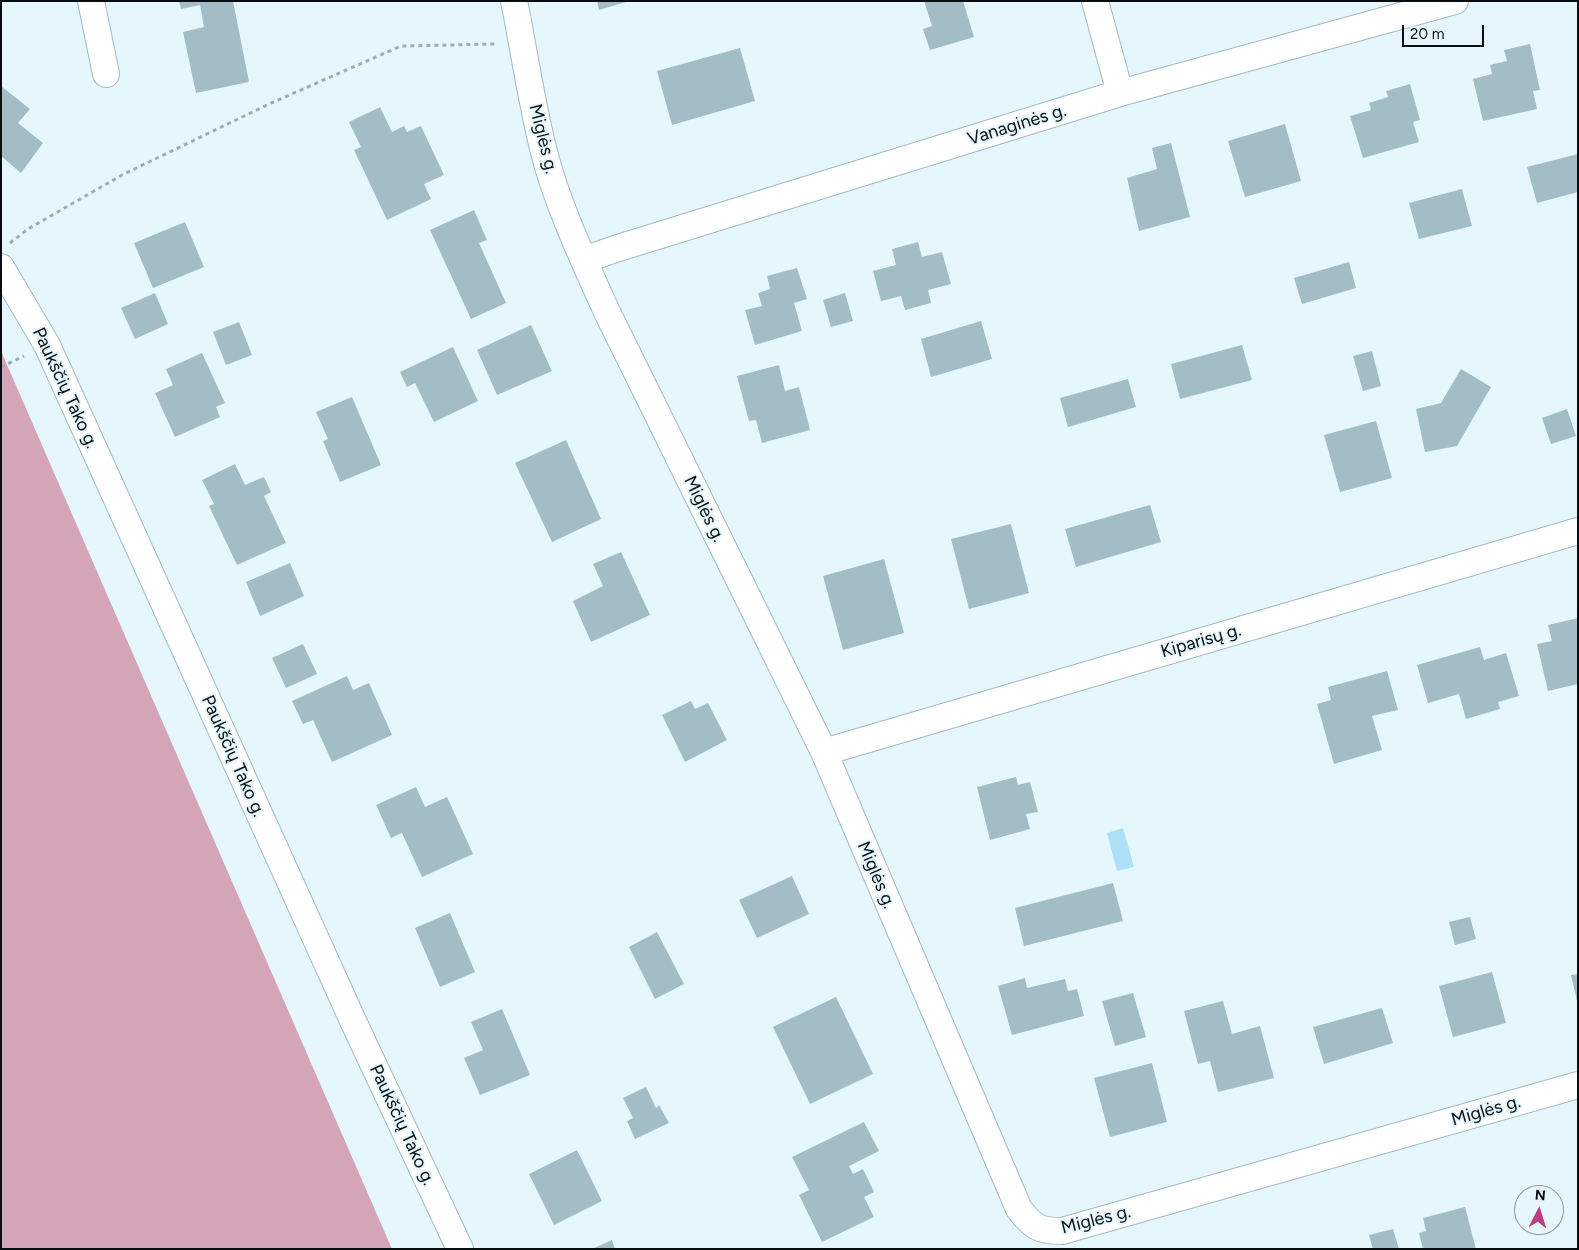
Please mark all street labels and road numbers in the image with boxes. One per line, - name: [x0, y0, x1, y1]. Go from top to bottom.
- street label: Vanaginės g.: [965, 100, 1069, 150]
- street label: Miglės g.: [524, 102, 562, 176]
- street label: Paukščių Tako g.: [28, 324, 102, 452]
- street label: Miglės g.: [679, 472, 729, 546]
- street label: Kiparisų g.: [1158, 619, 1244, 663]
- street label: Paukščių Tako g.: [197, 692, 269, 820]
- street label: Miglės g.: [852, 838, 900, 912]
- street label: Paukščių Tako g.: [365, 1061, 439, 1189]
- street label: Miglės g.: [1449, 1091, 1523, 1131]
- street label: Miglės g.: [1059, 1201, 1133, 1239]

